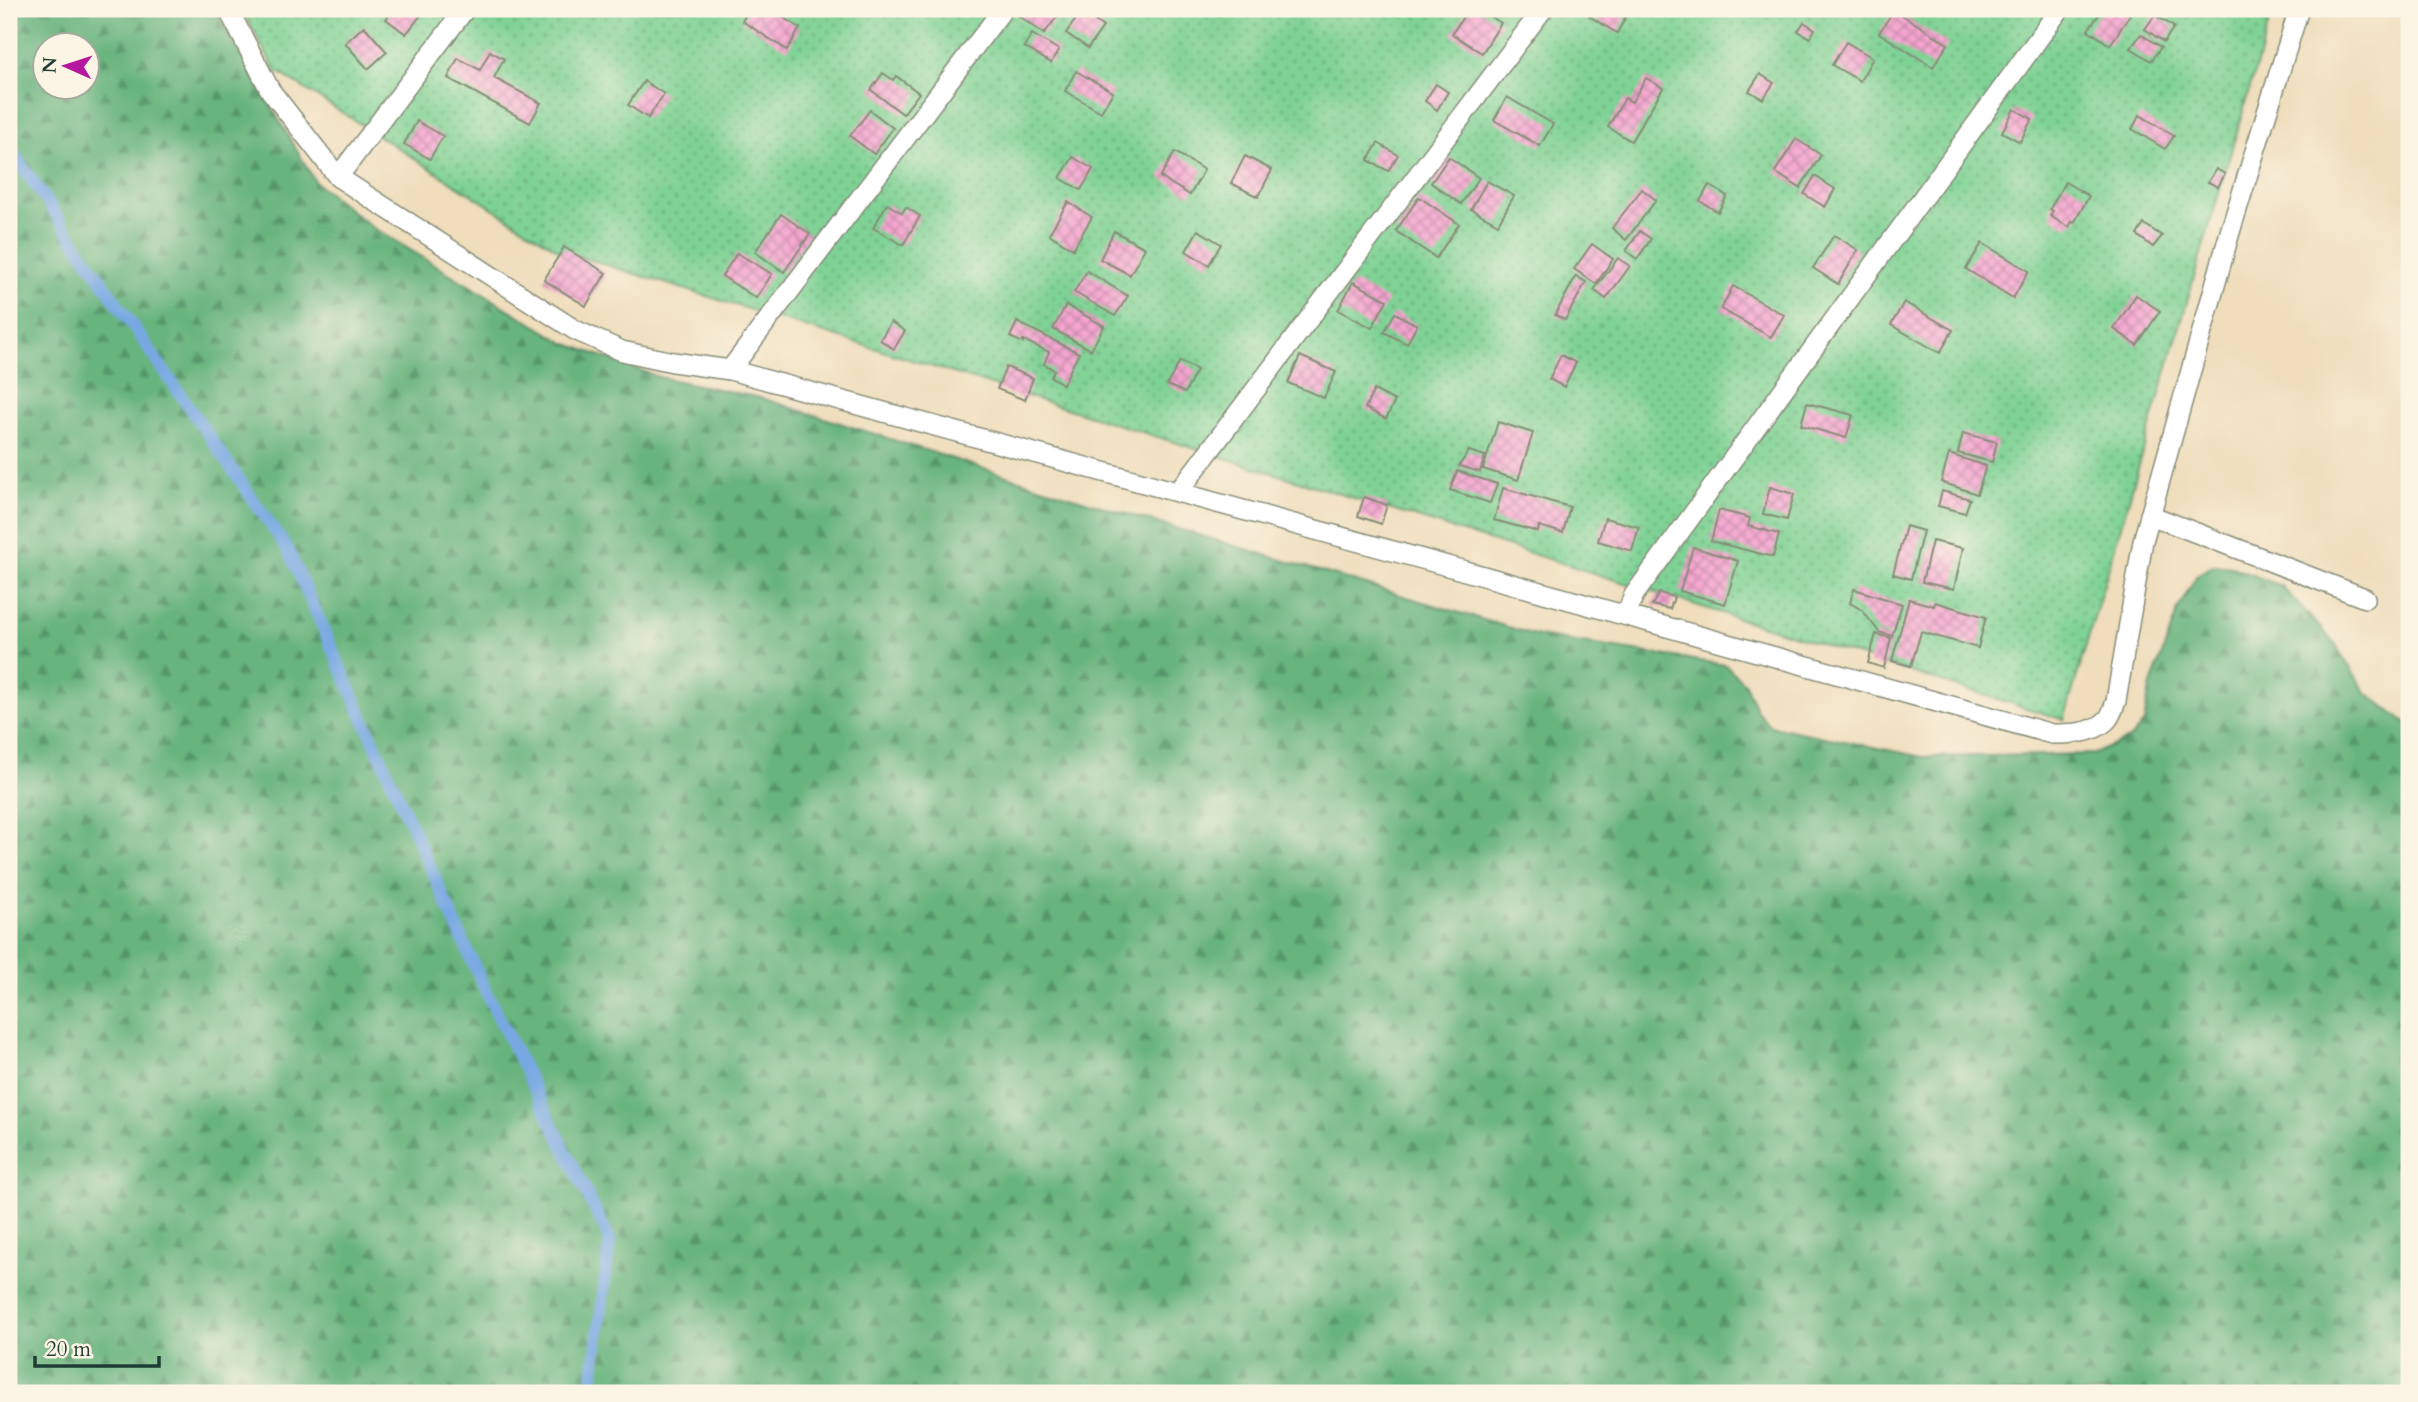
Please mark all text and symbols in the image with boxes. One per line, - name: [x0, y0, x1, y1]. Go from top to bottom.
- north arrow: [32, 32, 102, 102]
- text: N: [37, 56, 63, 74]
- scale bar: [35, 1325, 159, 1369]
- text: 20 m: [46, 1335, 91, 1364]

